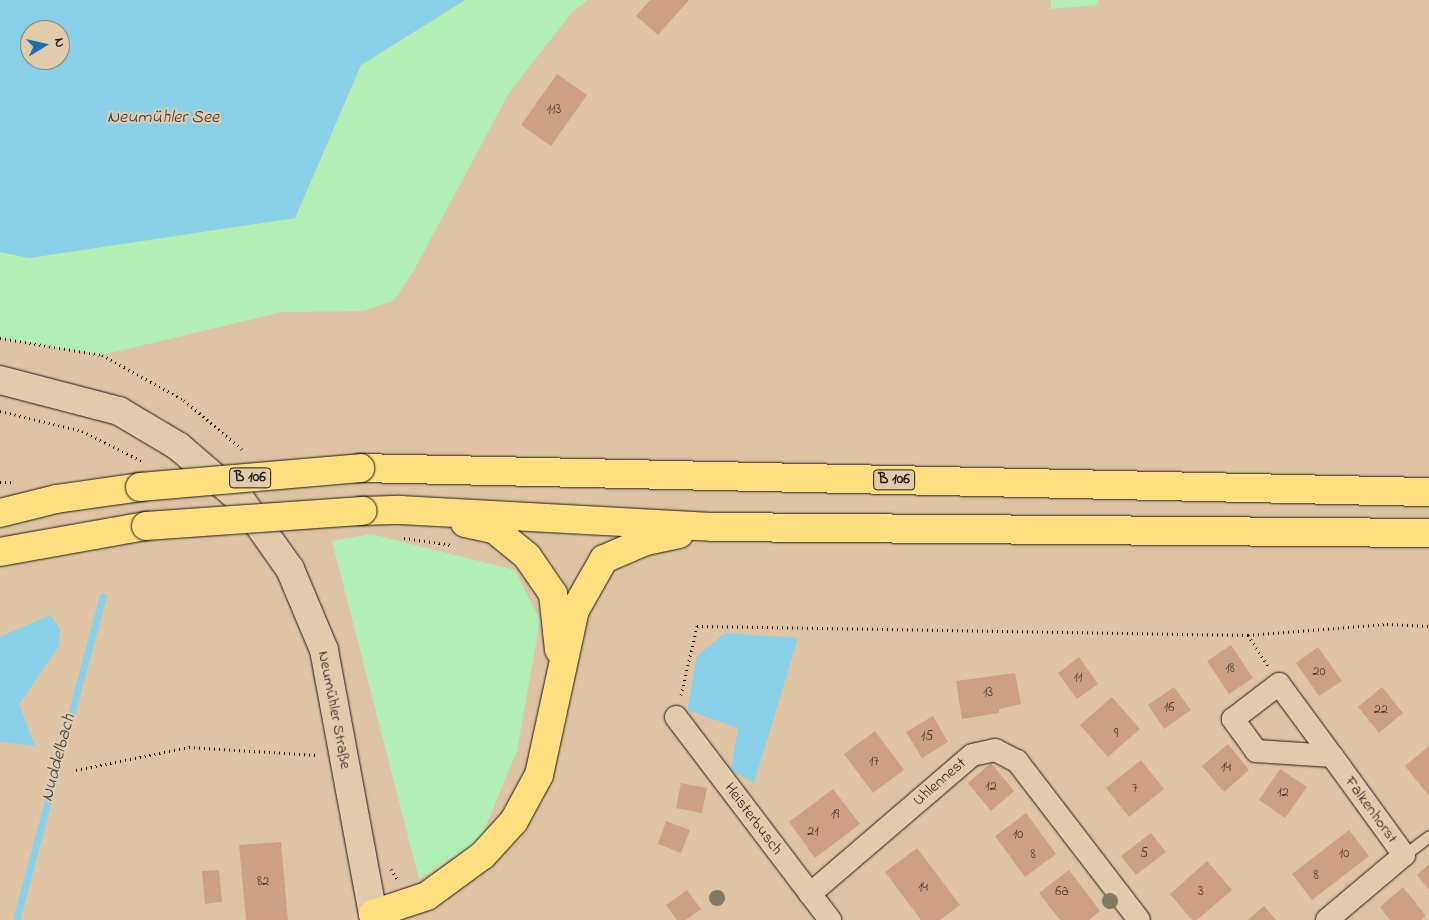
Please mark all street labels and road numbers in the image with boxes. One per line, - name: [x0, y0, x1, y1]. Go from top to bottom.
- road number: B 106: [229, 466, 271, 490]
- road number: B 106: [873, 468, 915, 492]
- street label: Neumühler Straße: [313, 649, 355, 771]
- street label: Uhlennest: [910, 754, 970, 810]
- street label: Falkenhorst: [1340, 773, 1402, 847]
- street label: Heisterbusch: [720, 779, 786, 859]

